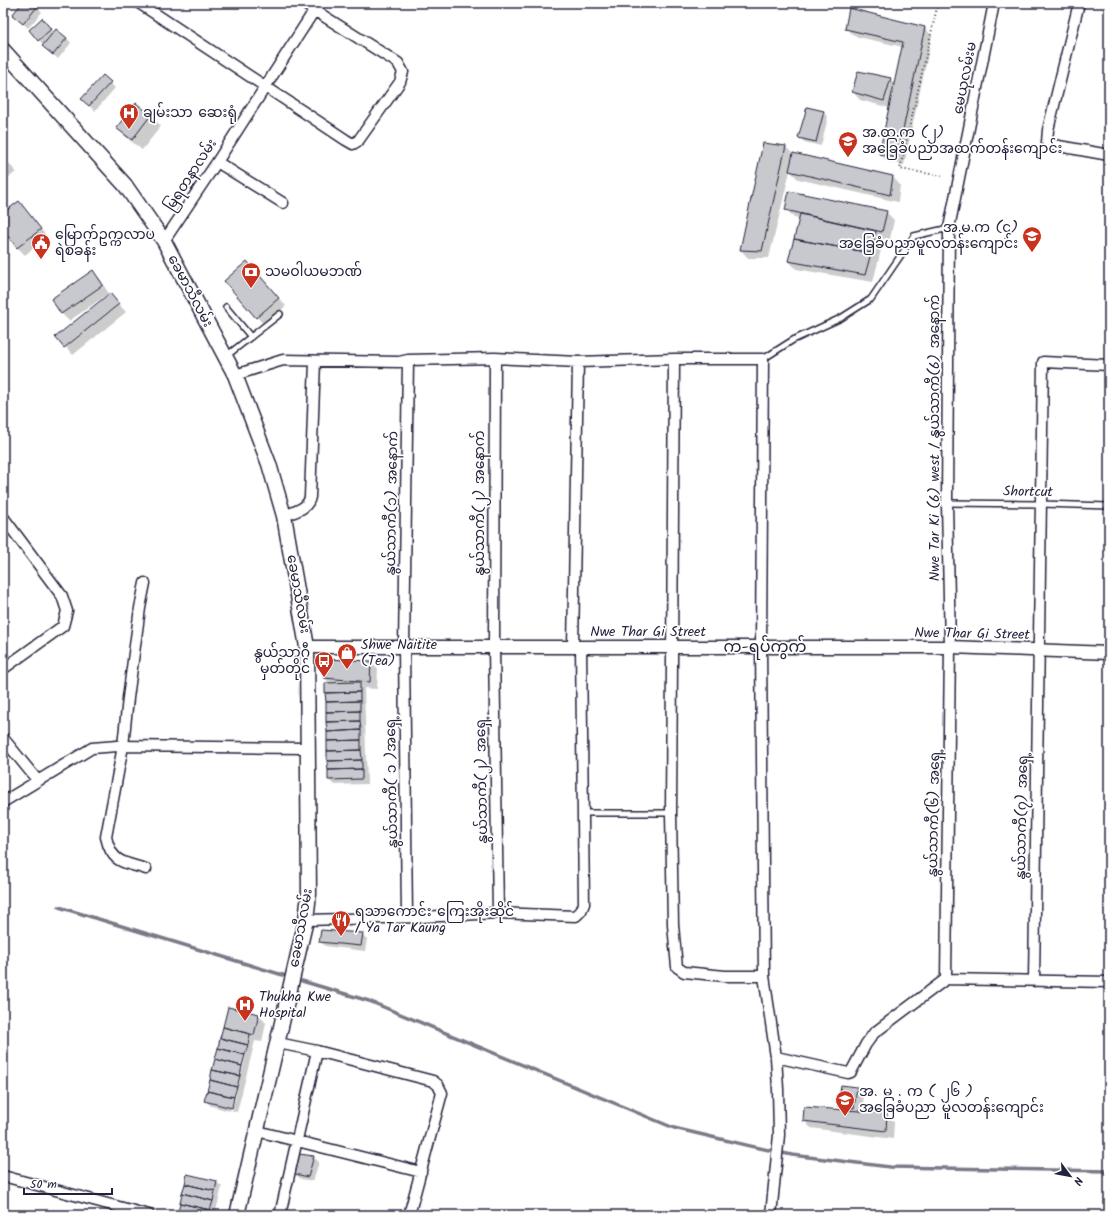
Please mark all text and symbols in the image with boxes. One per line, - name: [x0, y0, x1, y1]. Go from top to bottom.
- street label: မေယုလမ်းမ: [947, 40, 983, 116]
- hospital icon: ချမ်းသာ ဆေးရုံ: [118, 102, 140, 130]
- place label: ချမ်းသာ ဆေးရုံ: [143, 102, 237, 124]
- place label: အ.ထ.က (၂) အခြေခံပညာအထက်တန်းကျောင်း: [862, 122, 1062, 160]
- school or university icon: အ.ထ.က (၂) အခြေခံပညာအထက်တန်းကျောင်း: [837, 130, 859, 158]
- street label: မြရတနာလမ်း: [159, 134, 223, 216]
- place label: အ.မ.က (၄) အခြေခံပညာမူလတန်းကျောင်း: [839, 217, 1018, 255]
- place label: မြောက်ဥက္ကလာပ ရဲစခန်း: [55, 224, 155, 262]
- school or university icon: အ.မ.က (၄) အခြေခံပညာမူလတန်းကျောင်း: [1021, 225, 1043, 253]
- public building icon: မြောက်ဥက္ကလာပ ရဲစခန်း: [30, 232, 52, 260]
- street label: ခေမာသီလမ်း: [162, 251, 218, 331]
- bank icon: သမဝါယမဘဏ်: [240, 261, 262, 289]
- place label: သမဝါယမဘဏ်: [265, 261, 362, 283]
- street label: Nwe Tar Ki (6) west / နွယ်သာကီ(6) အနောက်: [924, 295, 946, 581]
- street label: နွယ်သာကီ(၂) အနောက်: [469, 430, 491, 576]
- street label: နွယ်သာကီ(၁) အနောက်: [380, 431, 404, 575]
- street label: Shortcut: [1003, 481, 1054, 503]
- street label: ခေမာသီလမ်း: [280, 553, 316, 635]
- street label: Nwe Thar Gi Street: [590, 621, 706, 643]
- street label: Nwe Thar Gi Street: [914, 622, 1031, 646]
- place label: Shwe Naitite (Tea): [361, 634, 438, 672]
- district label: က-ရပ်ကွက်: [723, 635, 807, 660]
- place label: နွယ်သာဂီ မှတ်တိုင်: [254, 642, 310, 680]
- shop icon: Shwe Naitite (Tea): [336, 642, 358, 670]
- bus stop icon: နွယ်သာဂီ မှတ်တိုင်: [313, 650, 335, 678]
- street label: နွယ်သာကီ( ၁ )အရှေ့: [380, 716, 404, 848]
- street label: နွယ်သာကီ(၂) အရှေ့: [470, 716, 494, 844]
- street label: နွယ်သာကီ(၆) အရှေ့: [922, 749, 946, 877]
- street label: နွယ်သာကီ(၇) အရှေ့: [1010, 752, 1034, 880]
- street label: ခေမာသီလမ်း: [283, 887, 319, 969]
- place label: ရသာကောင်း ကြေးအိုးဆိုင် / Ya Tar Kaung: [355, 901, 514, 939]
- restaurant icon: ရသာကောင်း ကြေးအိုးဆိုင် / Ya Tar Kaung: [330, 909, 352, 937]
- place label: Thukha Kwe Hospital: [259, 986, 332, 1024]
- hospital icon: Thukha Kwe Hospital: [234, 994, 256, 1022]
- place label: အ. မ . က ( ၂၆ ) အခြေခံပညာ မူလတန်းကျောင်း: [859, 1081, 1044, 1119]
- school or university icon: အ. မ . က ( ၂၆ ) အခြေခံပညာ မူလတန်းကျောင်း: [834, 1089, 856, 1117]
- north arrow: [1050, 1156, 1090, 1196]
- scale bar: [24, 1170, 112, 1196]
- text: N: [1068, 1173, 1087, 1189]
- text: 50 m: [30, 1175, 57, 1194]

